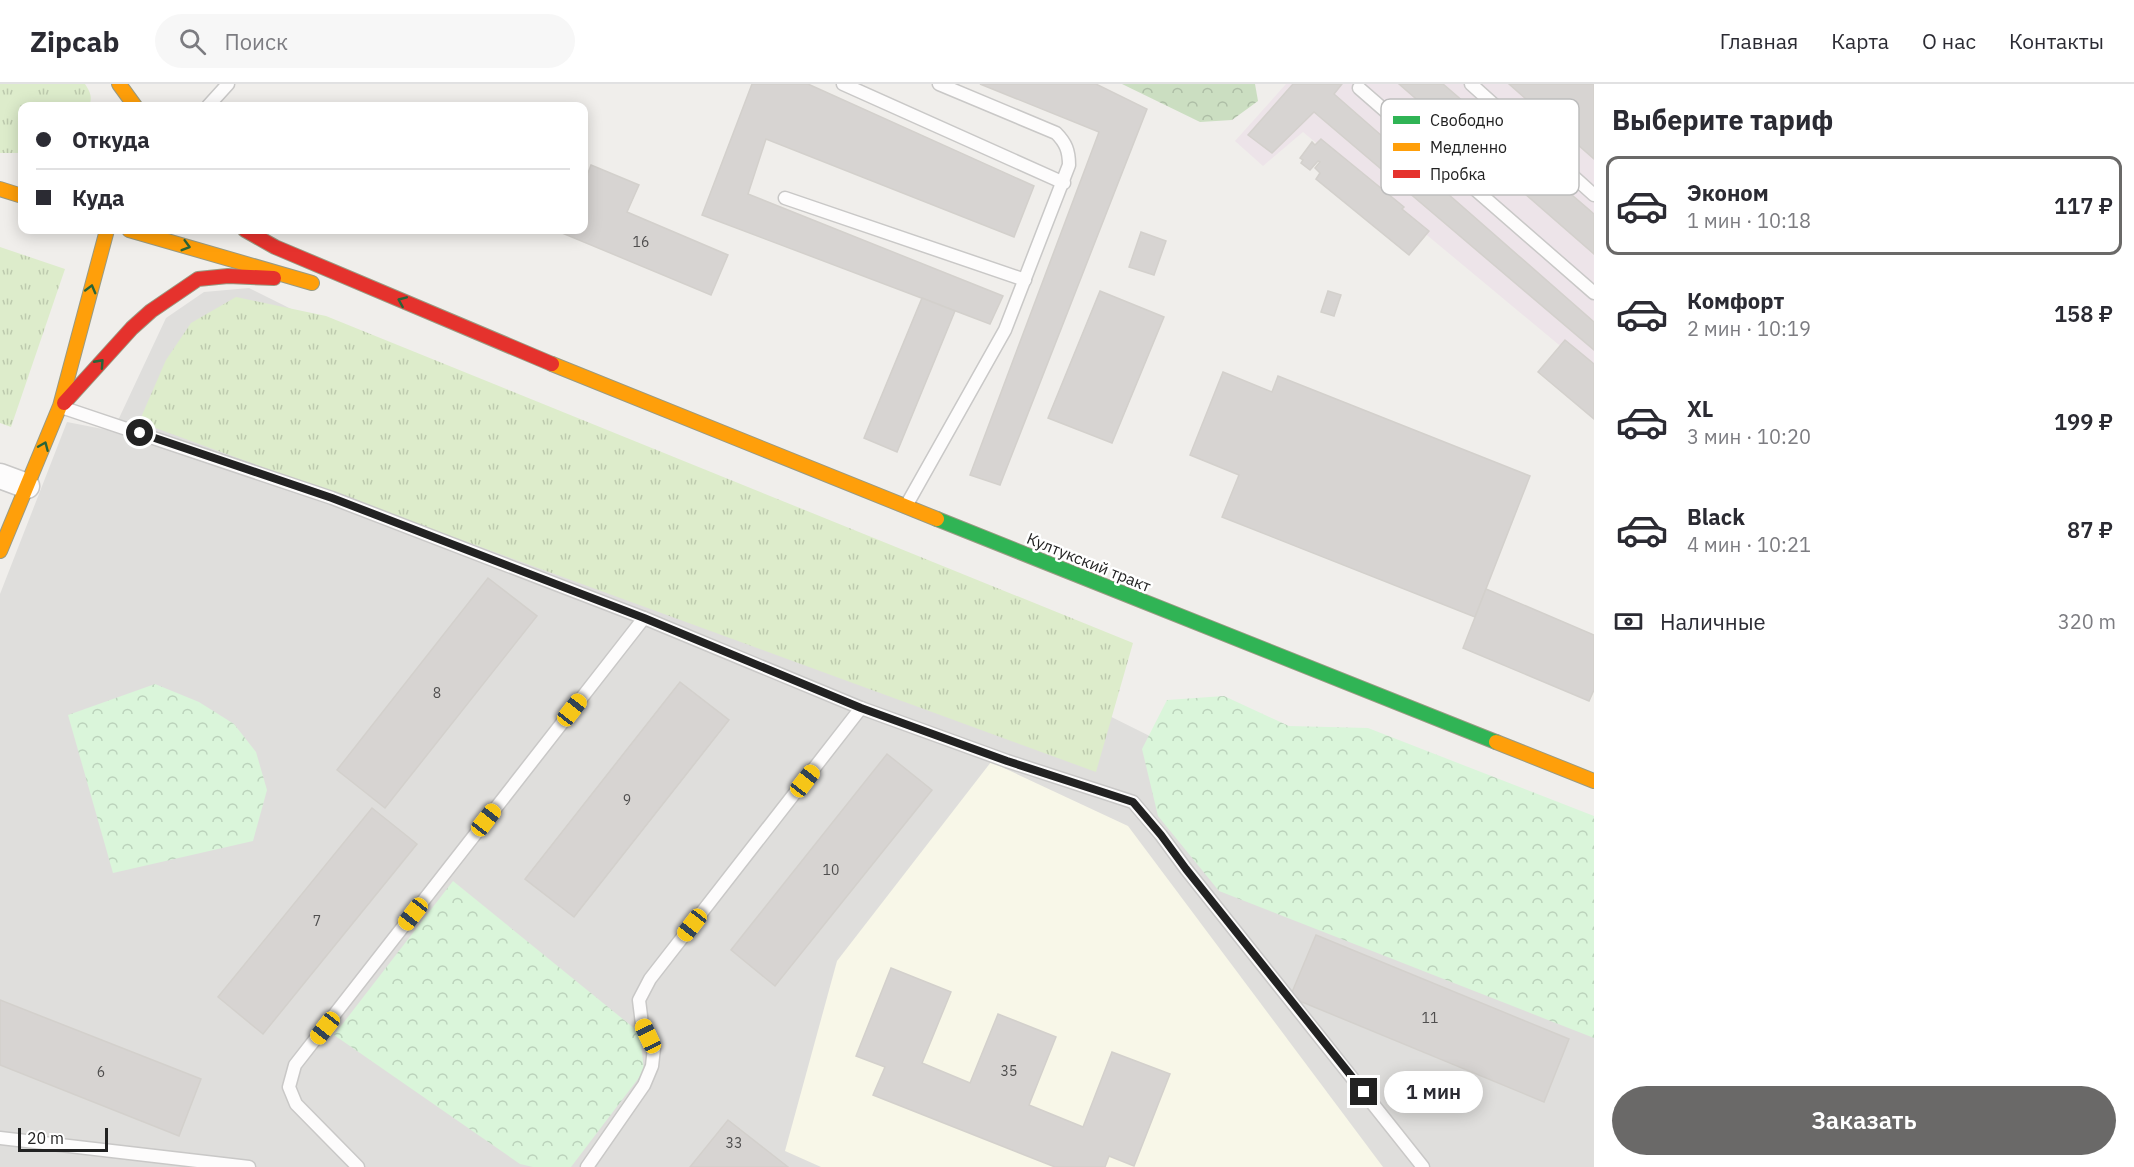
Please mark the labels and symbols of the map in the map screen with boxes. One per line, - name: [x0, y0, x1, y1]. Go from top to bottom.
- legend: [1381, 99, 1579, 195]
- text: Свободно: [1430, 110, 1504, 130]
- text: Медленно: [1430, 137, 1507, 157]
- text: Пробка: [1430, 164, 1486, 184]
- house number: 16: [633, 233, 649, 251]
- one-way arrow: [180, 239, 191, 251]
- one-way arrow: [84, 284, 97, 294]
- one-way arrow: [397, 296, 408, 308]
- one-way arrow: [93, 359, 104, 370]
- route start: [126, 419, 153, 446]
- one-way arrow: [37, 442, 49, 453]
- street label: Култукский тракт: [1024, 528, 1155, 596]
- house number: 8: [433, 684, 441, 702]
- car: [554, 690, 590, 730]
- car: [787, 761, 823, 801]
- house number: 9: [623, 791, 631, 809]
- car: [468, 800, 504, 840]
- house number: 10: [823, 861, 839, 879]
- car: [395, 894, 431, 934]
- car: [674, 905, 710, 945]
- house number: 7: [313, 912, 321, 930]
- car: [307, 1008, 343, 1048]
- house number: 11: [1422, 1009, 1438, 1027]
- car: [632, 1016, 664, 1056]
- house number: 35: [1001, 1062, 1017, 1080]
- house number: 6: [97, 1063, 105, 1081]
- callout: 1 мин: [1385, 1071, 1484, 1113]
- route end: [1350, 1078, 1377, 1105]
- scale bar: [18, 1125, 108, 1152]
- house number: 33: [726, 1134, 742, 1152]

